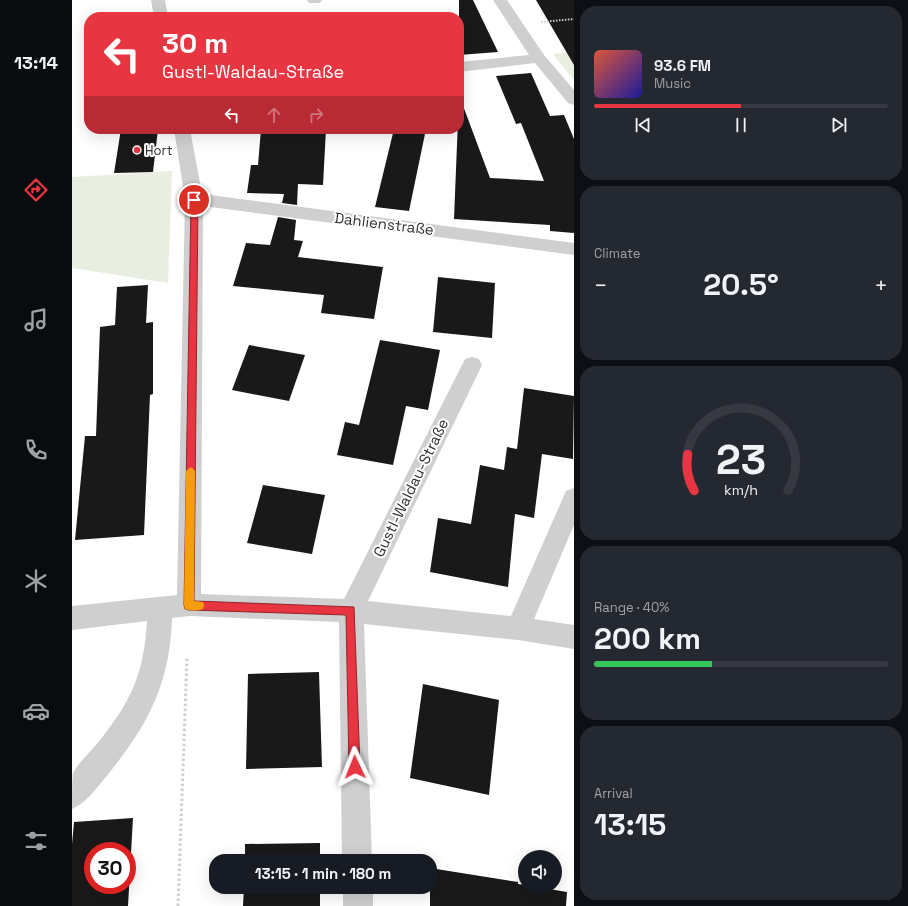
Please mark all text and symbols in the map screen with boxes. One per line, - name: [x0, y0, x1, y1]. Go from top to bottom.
- text: 30 m: [162, 25, 228, 61]
- icon: left: [96, 28, 148, 80]
- text: 13:14: [14, 51, 58, 74]
- text: 93.6 FM: [654, 56, 711, 75]
- text: Gustl-Waldau-Straße: [162, 60, 344, 83]
- text: Music: [654, 75, 691, 92]
- icon: left: [221, 104, 243, 126]
- icon: ahead: [263, 104, 285, 126]
- icon: right: [305, 104, 327, 126]
- icon: previous: [632, 114, 654, 136]
- icon: pause: [730, 114, 752, 136]
- icon: next: [828, 114, 850, 136]
- place label: Hort: [145, 142, 172, 159]
- marker: Hort: [132, 145, 142, 155]
- icon: directions: [22, 176, 50, 204]
- pin: [177, 183, 211, 217]
- icon: arrive: [183, 189, 205, 211]
- street label: Dahlienstraße: [333, 208, 435, 239]
- text: Climate: [594, 245, 640, 262]
- text: 20.5°: [703, 265, 779, 304]
- text: −: [594, 271, 608, 299]
- text: +: [874, 271, 888, 299]
- icon: music: [22, 306, 50, 334]
- street label: Gustl-Waldau-Straße: [369, 415, 452, 560]
- text: 23: [716, 433, 766, 486]
- icon: phone: [22, 436, 50, 464]
- text: km/h: [724, 481, 758, 499]
- icon: climate: [22, 567, 50, 595]
- text: Range · 40%: [594, 599, 669, 616]
- text: 200 km: [594, 619, 701, 658]
- icon: car: [22, 697, 50, 725]
- position arrow: [334, 746, 376, 788]
- text: Arrival: [594, 785, 633, 802]
- text: 13:15: [594, 805, 666, 844]
- icon: filters: [22, 827, 50, 855]
- speed limit sign: 30: [84, 842, 136, 894]
- map controls: [518, 850, 562, 894]
- button: sound: [518, 850, 562, 894]
- text: 13:15 · 1 min · 180 m: [255, 864, 391, 883]

